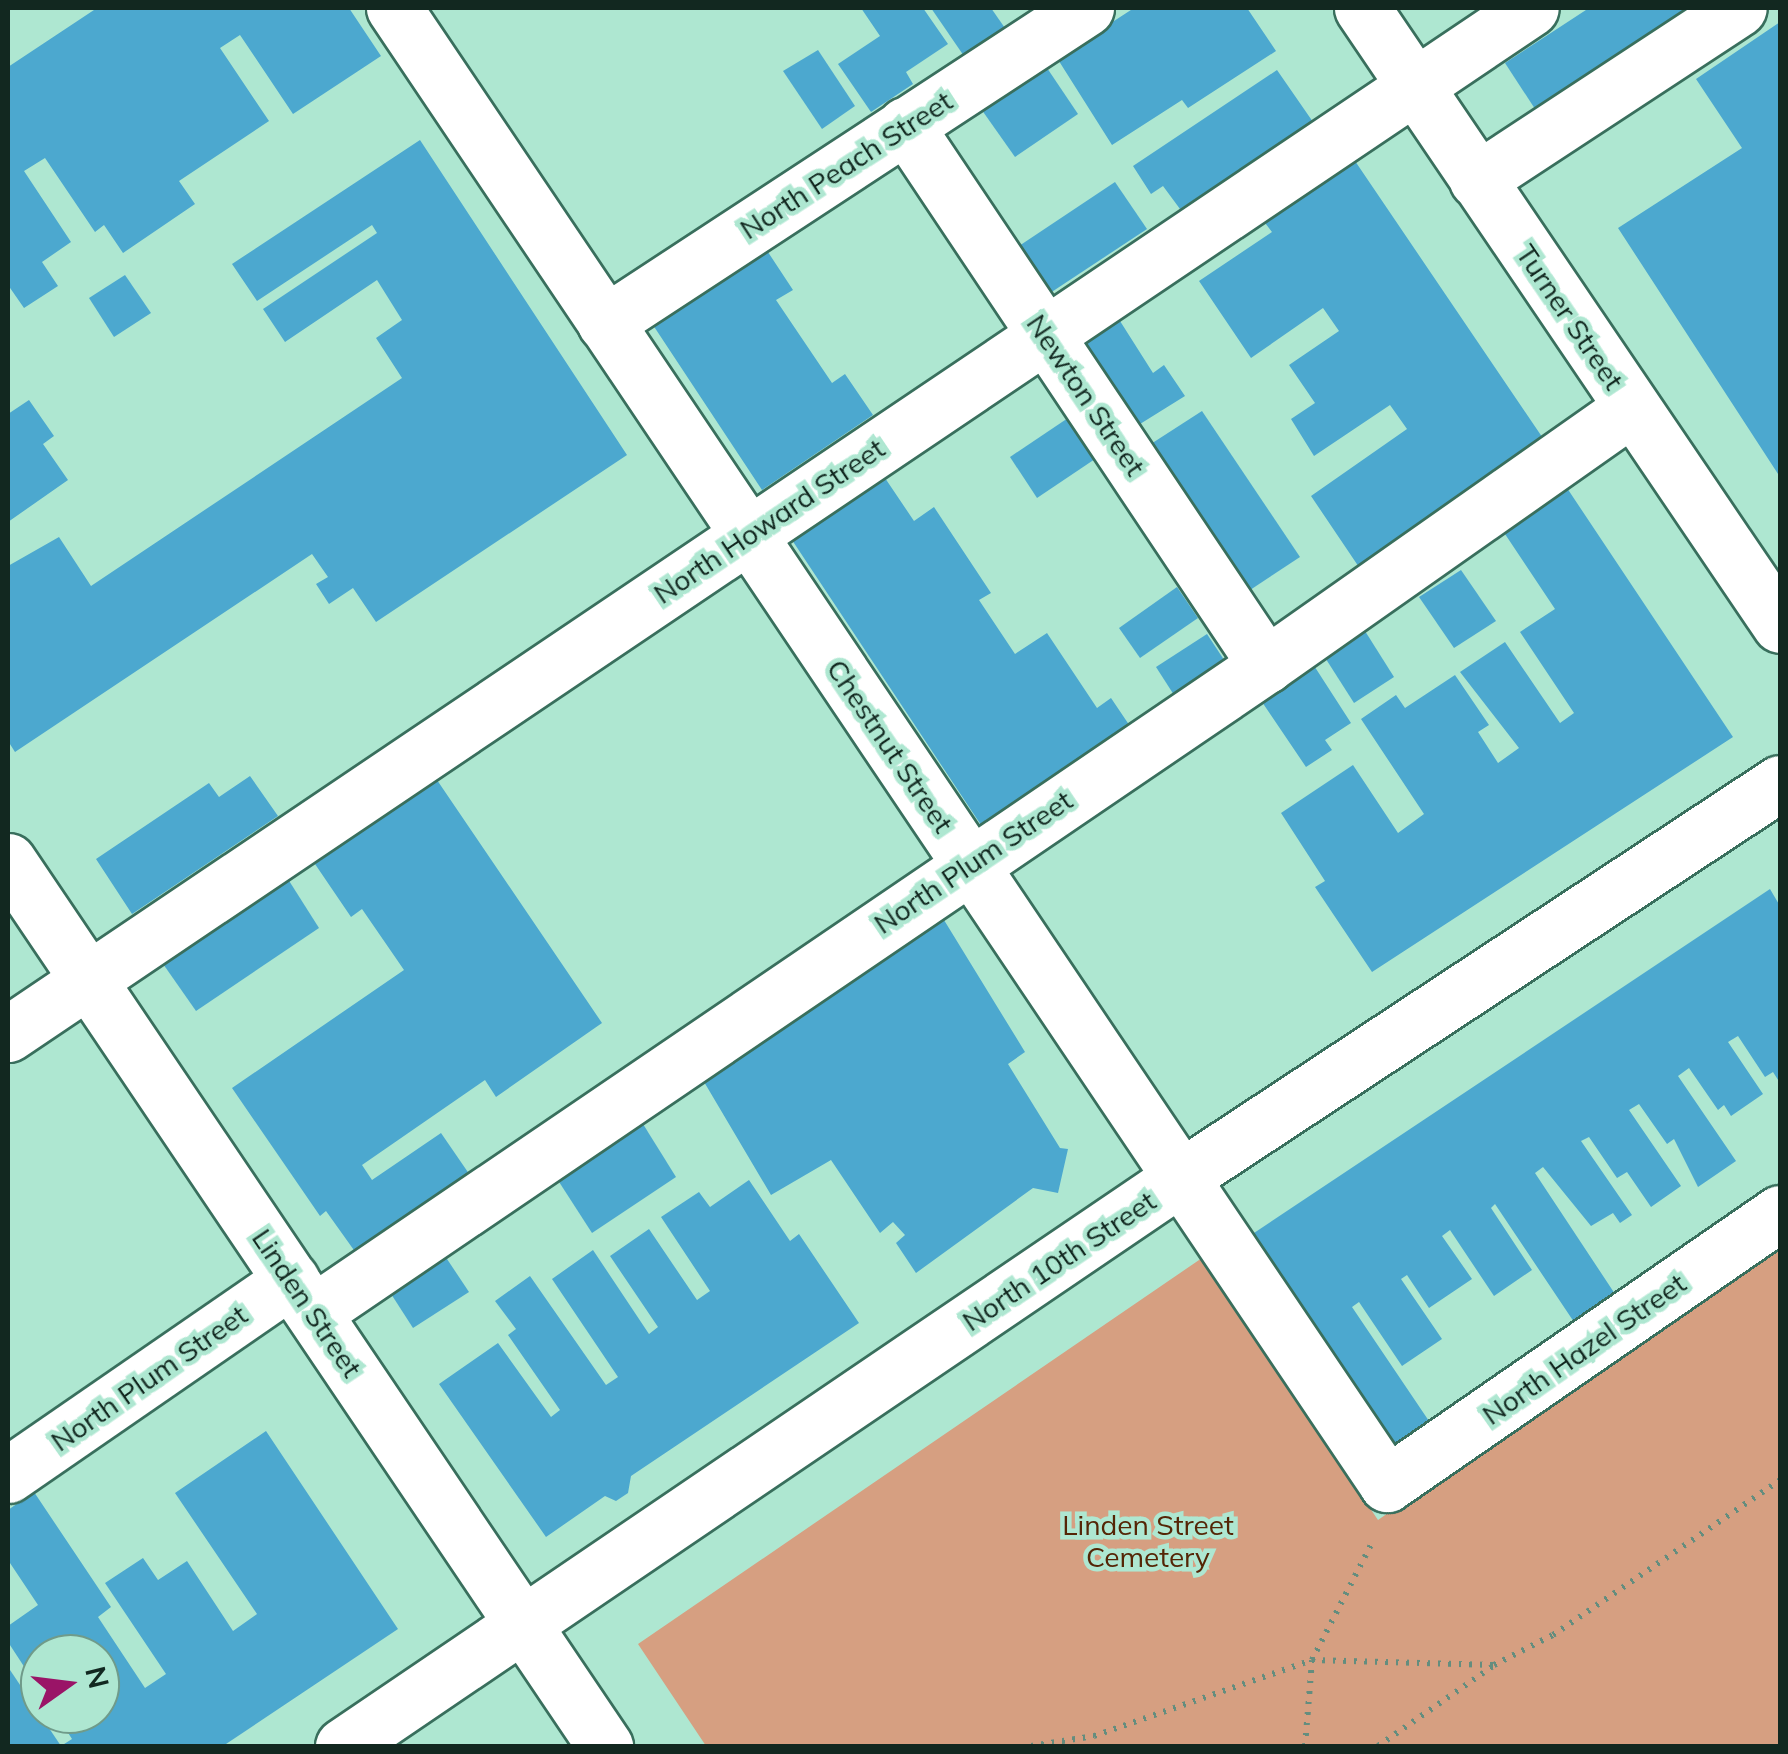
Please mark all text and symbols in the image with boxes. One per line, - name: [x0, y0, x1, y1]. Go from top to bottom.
- street label: North Peach Street: [734, 84, 958, 246]
- street label: Turner Street: [1509, 238, 1631, 396]
- street label: Newton Street: [1020, 308, 1152, 482]
- street label: North Howard Street: [647, 431, 891, 611]
- street label: Chestnut Street: [820, 653, 960, 839]
- street label: North Plum Street: [868, 783, 1078, 941]
- street label: North 10th Street: [956, 1184, 1162, 1338]
- street label: Linden Street: [245, 1223, 369, 1383]
- street label: North Hazel Street: [1476, 1266, 1692, 1432]
- street label: North Plum Street: [44, 1298, 254, 1458]
- park label: Linden Street Cemetery: [1062, 1508, 1234, 1574]
- north arrow: [20, 1634, 120, 1734]
- text: N: [78, 1663, 117, 1692]

